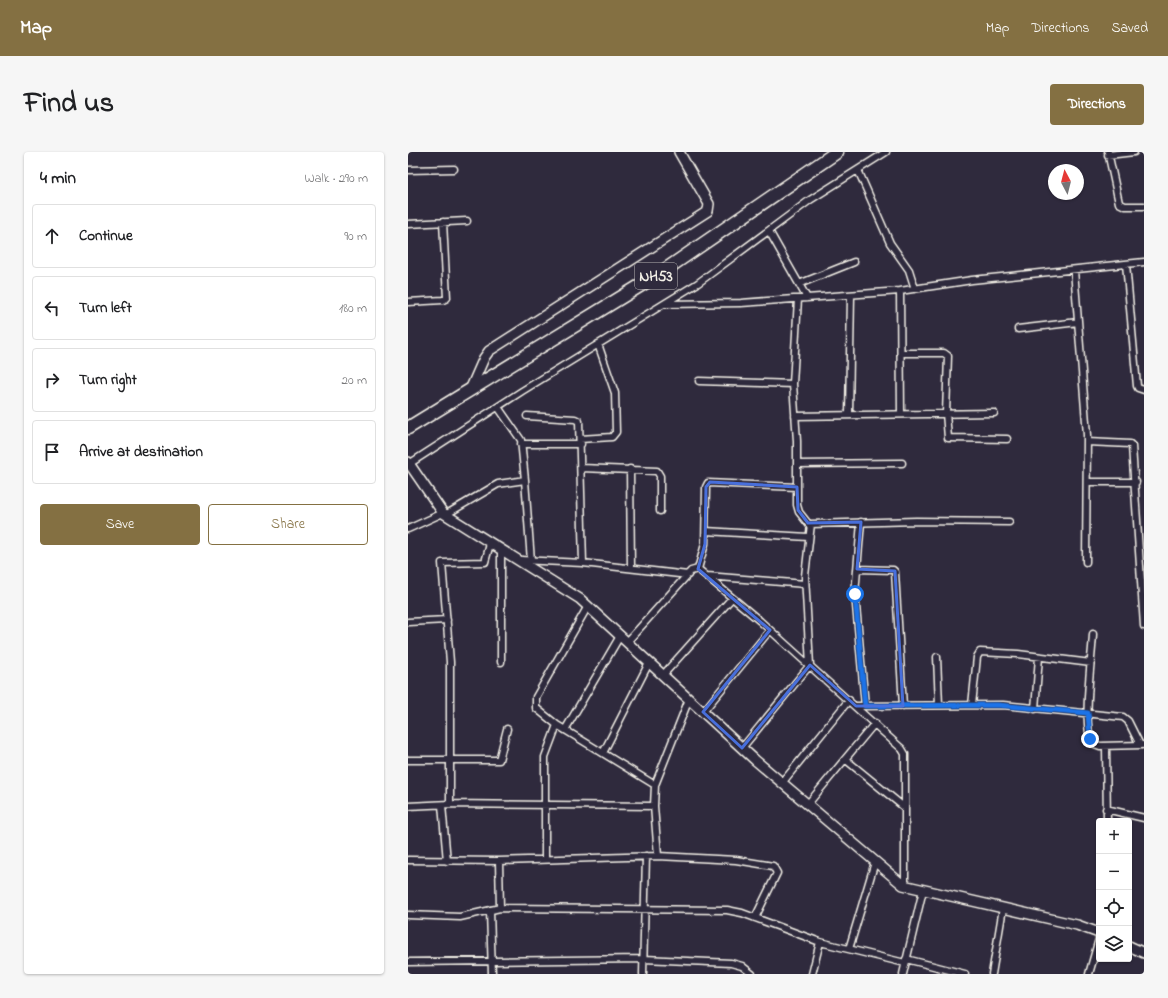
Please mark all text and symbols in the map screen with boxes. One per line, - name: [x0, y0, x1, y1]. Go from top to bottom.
- text: Map: [20, 15, 52, 42]
- text: Map: [986, 18, 1009, 39]
- text: Directions: [1031, 18, 1089, 39]
- text: Saved: [1111, 18, 1148, 39]
- text: Find us: [24, 84, 114, 125]
- button: Directions: [1050, 84, 1144, 125]
- north arrow: [1048, 164, 1084, 200]
- text: 4 min: [40, 166, 76, 191]
- text: Walk · 290 m: [304, 169, 368, 188]
- icon: ahead: [41, 225, 63, 247]
- text: Continue: [79, 225, 133, 247]
- text: 90 m: [344, 227, 367, 246]
- road number: NH53: [635, 263, 677, 289]
- icon: left: [41, 297, 63, 319]
- text: Turn left: [79, 297, 132, 319]
- text: 180 m: [339, 299, 367, 318]
- icon: right: [41, 369, 63, 391]
- text: Turn right: [79, 369, 137, 391]
- text: 20 m: [342, 371, 367, 390]
- icon: arrive: [41, 441, 63, 463]
- text: Arrive at destination: [79, 441, 203, 463]
- button: Save: [40, 504, 200, 545]
- button: Share: [208, 504, 368, 545]
- route start: [846, 585, 864, 603]
- route end: [1081, 730, 1099, 748]
- map controls: [1096, 818, 1132, 962]
- button: +: [1096, 818, 1132, 854]
- button: −: [1096, 854, 1132, 890]
- button: locate: [1096, 890, 1132, 926]
- button: layers: [1096, 926, 1132, 962]

